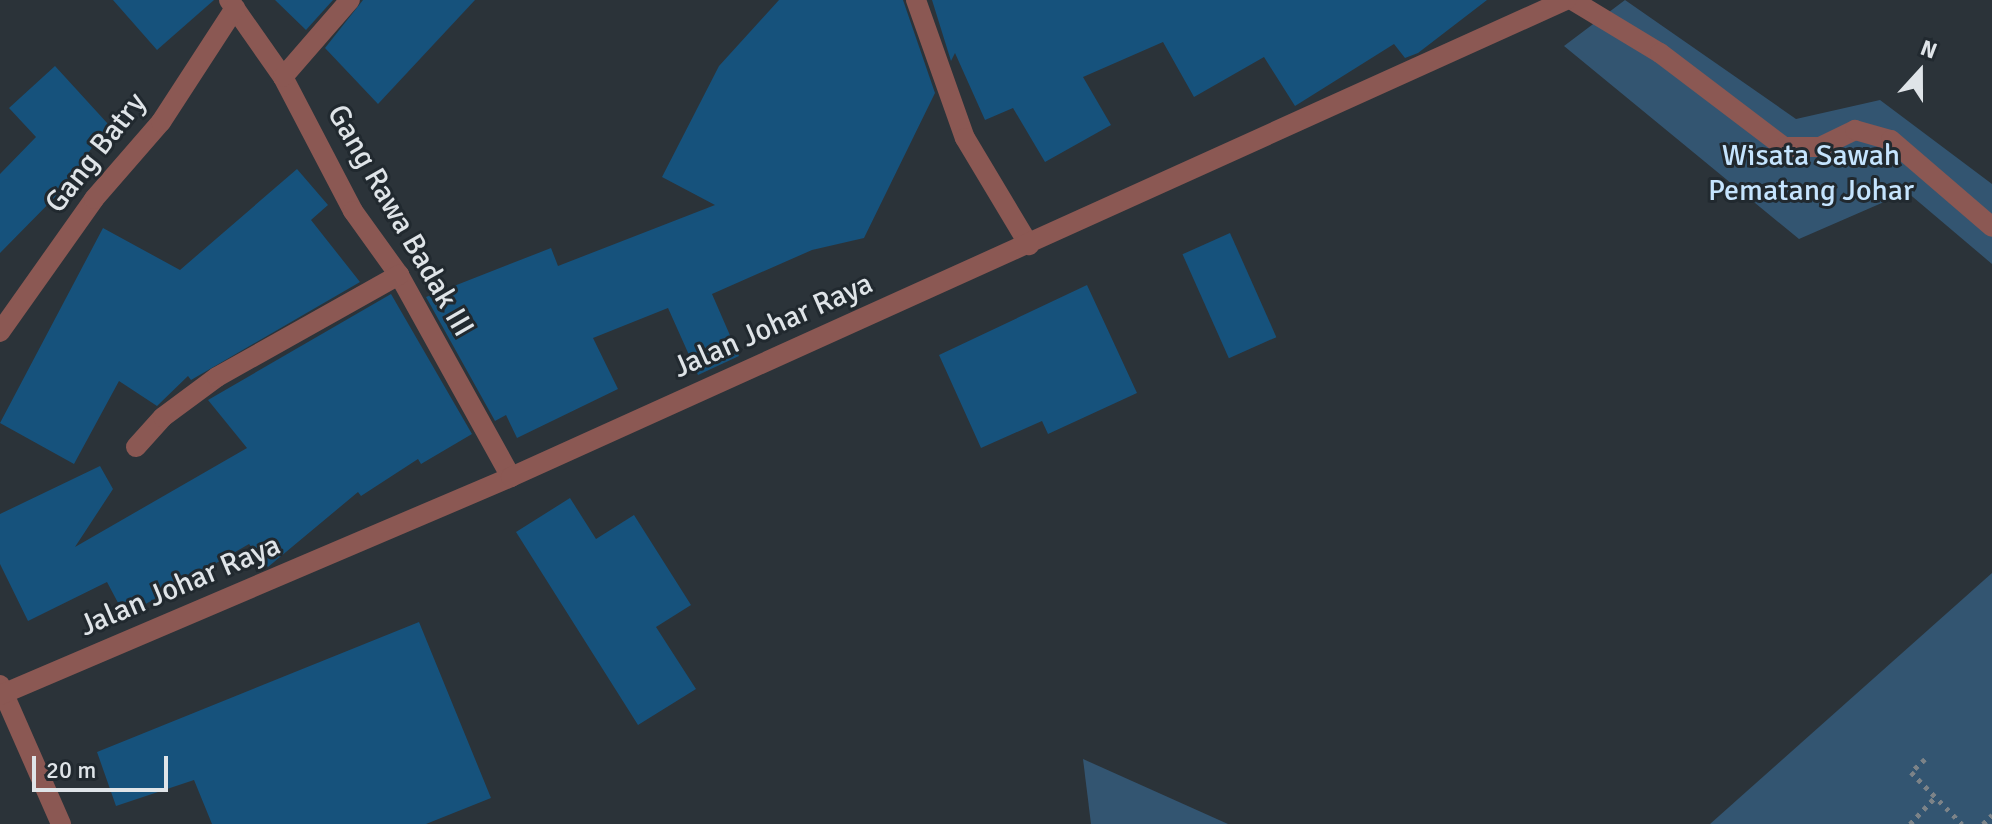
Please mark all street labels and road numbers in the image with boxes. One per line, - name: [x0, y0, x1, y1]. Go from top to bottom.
- street label: Gang Batry: [38, 86, 154, 220]
- street label: Gang Rawa Badak III: [319, 99, 481, 343]
- street label: Jalan Johar Raya: [668, 266, 878, 386]
- street label: Jalan Johar Raya: [74, 527, 286, 645]

